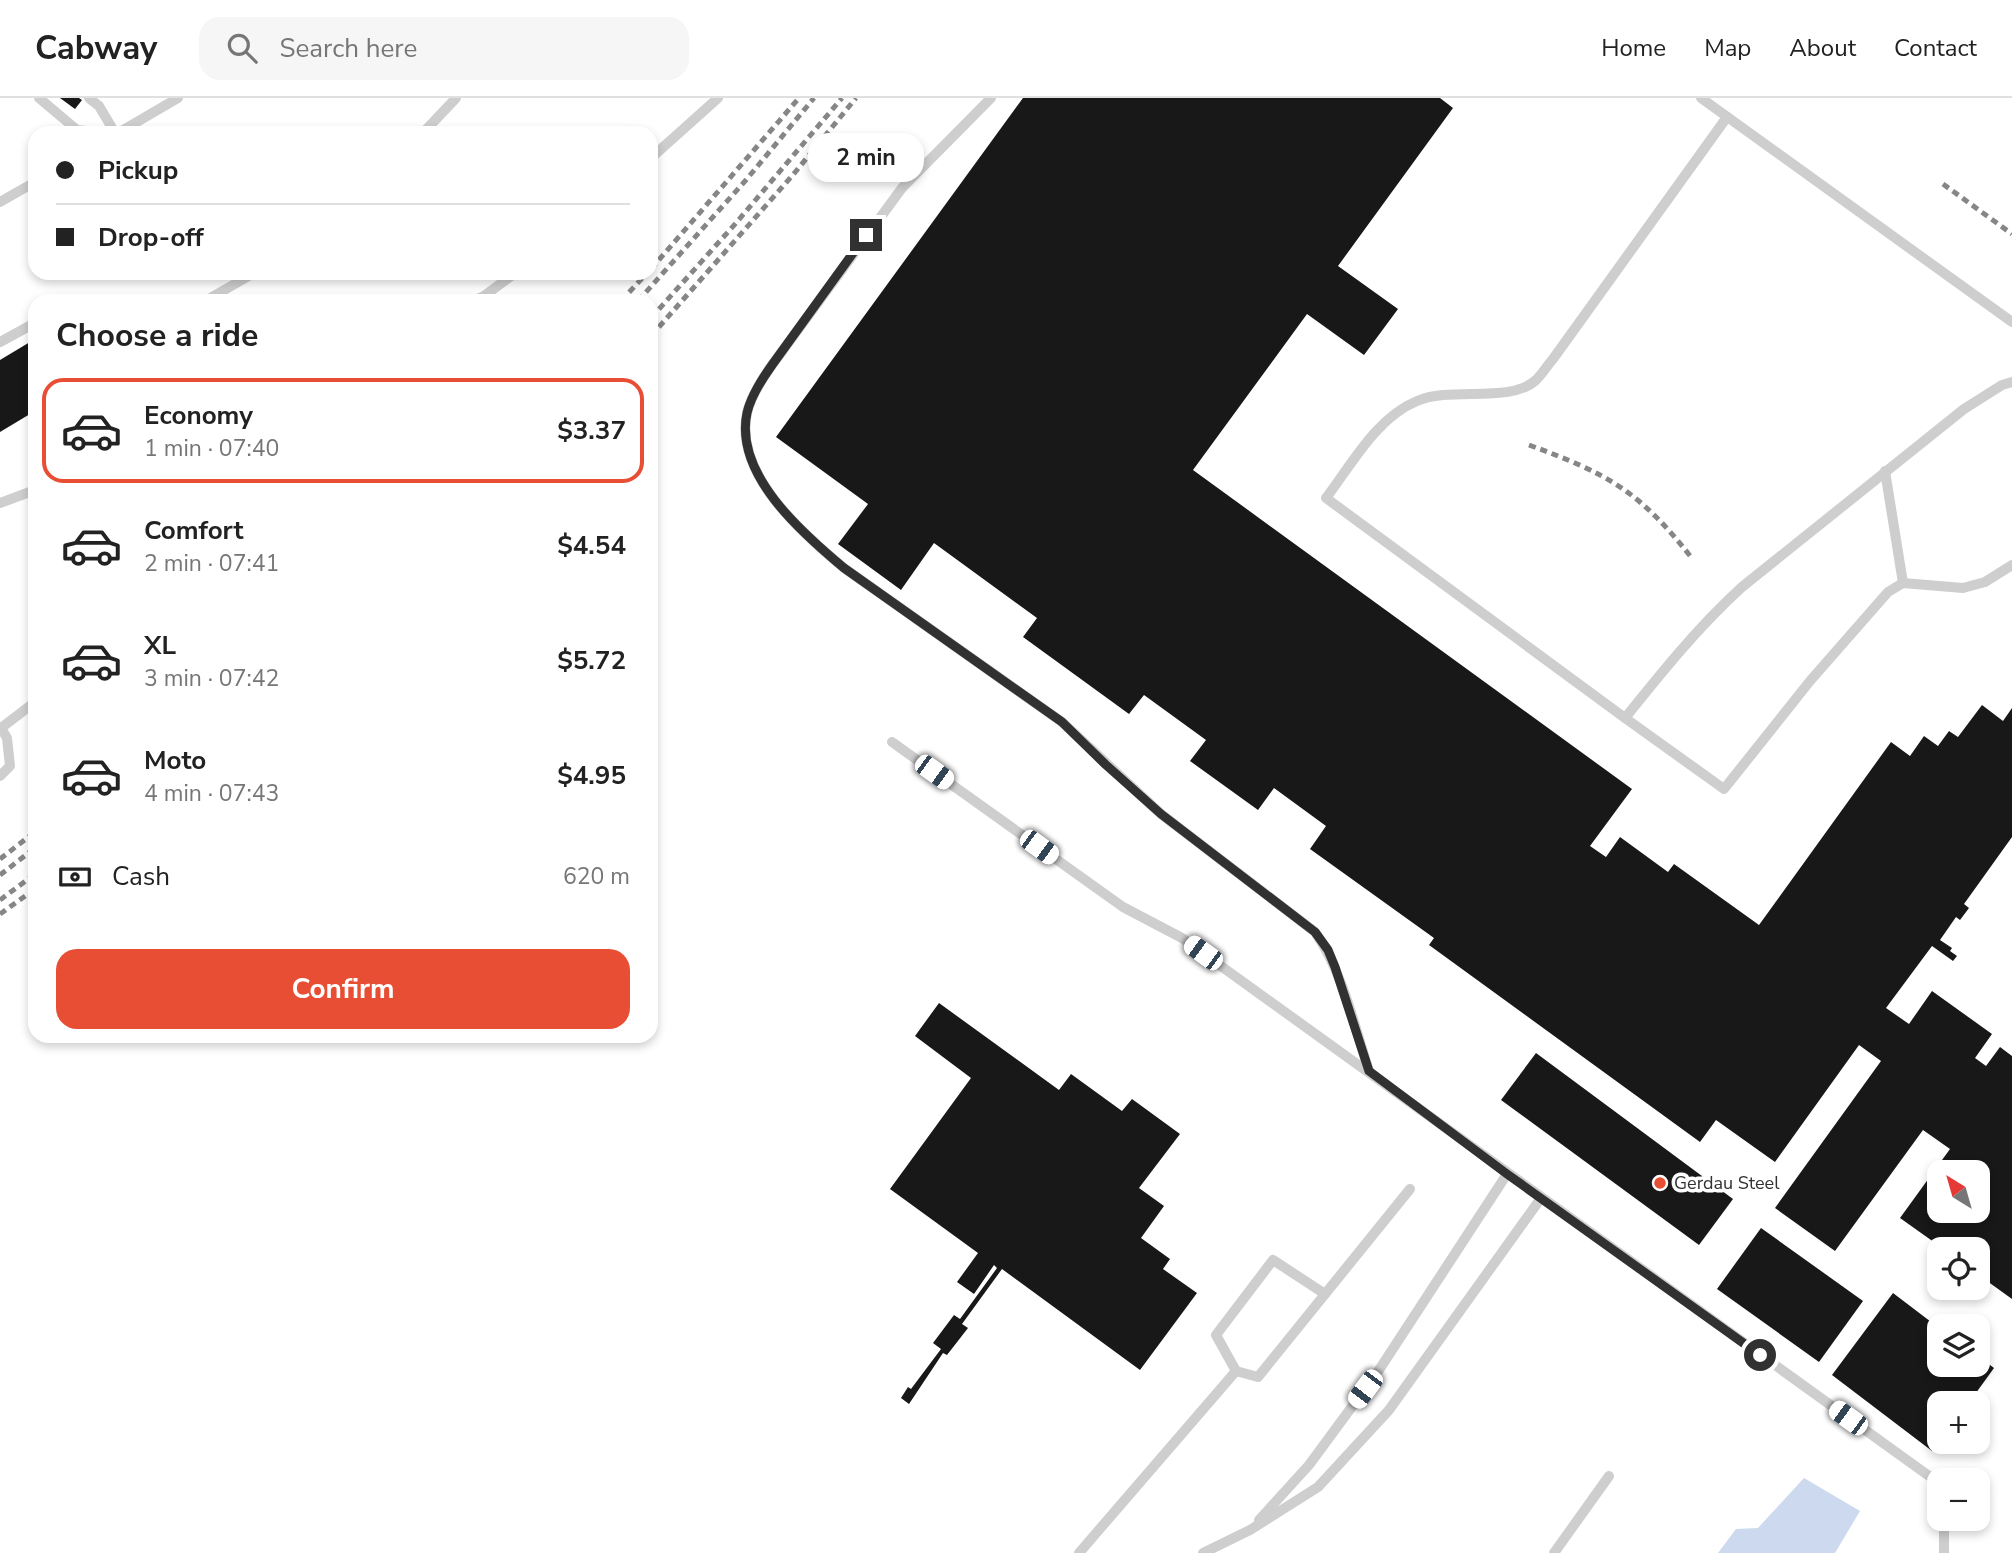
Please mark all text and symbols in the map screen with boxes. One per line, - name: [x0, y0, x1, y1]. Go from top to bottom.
- search box: [199, 17, 689, 80]
- text: Cabway: [35, 26, 157, 71]
- icon: search: [223, 29, 261, 67]
- text: Search here: [279, 31, 417, 66]
- text: Home: [1601, 32, 1666, 64]
- text: Map: [1704, 32, 1751, 64]
- text: About: [1789, 32, 1856, 64]
- text: Contact: [1894, 32, 1977, 64]
- callout: 2 min: [808, 134, 924, 183]
- text: 2 min: [836, 142, 896, 173]
- text: Pickup: [98, 153, 178, 188]
- route end: [850, 219, 882, 251]
- text: Drop-off: [98, 220, 204, 255]
- text: Choose a ride: [56, 314, 258, 357]
- text: Economy: [144, 398, 253, 433]
- icon: car: [60, 399, 123, 462]
- text: $3.37: [557, 413, 626, 448]
- text: 1 min · 07:40: [144, 433, 279, 464]
- text: Comfort: [144, 513, 244, 548]
- icon: car: [60, 514, 123, 577]
- text: $4.54: [557, 528, 626, 563]
- text: 2 min · 07:41: [144, 548, 279, 579]
- text: XL: [144, 628, 176, 663]
- icon: car: [60, 629, 123, 692]
- text: $5.72: [557, 643, 626, 678]
- text: 3 min · 07:42: [144, 663, 279, 694]
- text: Moto: [144, 743, 206, 778]
- icon: car: [60, 744, 123, 807]
- car: [911, 751, 958, 793]
- text: $4.95: [557, 758, 626, 793]
- text: 4 min · 07:43: [144, 778, 279, 809]
- car: [1016, 826, 1063, 868]
- icon: cash: [56, 858, 94, 896]
- text: Cash: [112, 859, 170, 894]
- text: 620 m: [563, 861, 630, 892]
- car: [1180, 932, 1227, 974]
- button: Confirm: [56, 949, 630, 1029]
- north arrow: [1927, 1160, 1990, 1223]
- map controls: [1927, 1160, 1990, 1531]
- place label: Gerdau Steel: [1674, 1171, 1780, 1195]
- marker: Gerdau Steel: [1652, 1175, 1668, 1191]
- button: locate: [1927, 1237, 1990, 1300]
- button: layers: [1927, 1314, 1990, 1377]
- route start: [1744, 1339, 1776, 1371]
- car: [1344, 1366, 1387, 1412]
- button: +: [1927, 1391, 1990, 1454]
- car: [1825, 1397, 1872, 1439]
- button: −: [1927, 1468, 1990, 1531]

